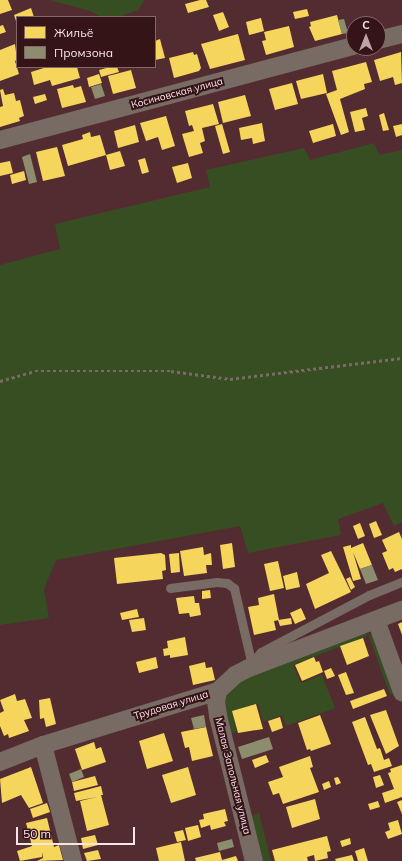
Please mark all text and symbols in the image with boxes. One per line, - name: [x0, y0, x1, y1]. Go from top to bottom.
- legend: [16, 16, 156, 68]
- north arrow: [346, 16, 386, 56]
- text: С: [362, 18, 370, 32]
- text: Жильё: [54, 25, 93, 40]
- text: Промзона: [54, 45, 113, 60]
- street label: Косиновская улица: [130, 75, 224, 111]
- street label: Трудовая улица: [132, 688, 210, 722]
- street label: Малая Запольная улица: [213, 716, 253, 836]
- scale bar: [18, 819, 137, 845]
- text: 50 m: [23, 826, 51, 841]

